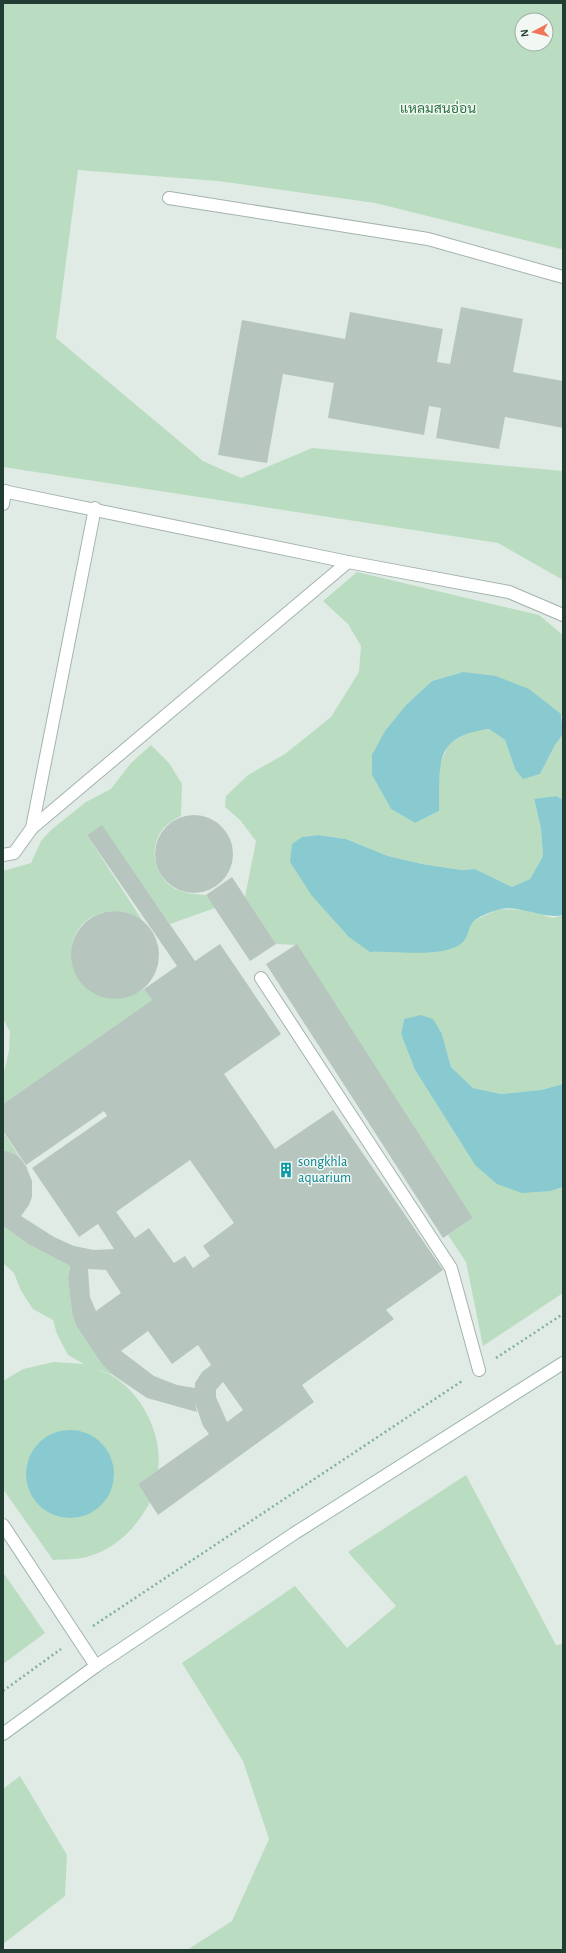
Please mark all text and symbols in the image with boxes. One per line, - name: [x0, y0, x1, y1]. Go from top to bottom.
- north arrow: [514, 12, 554, 52]
- text: N: [519, 29, 530, 38]
- park label: แหลมสนอ่อน: [400, 101, 476, 116]
- place label: songkhla aquarium: [298, 1155, 351, 1185]
- building icon: songkhla aquarium: [277, 1161, 295, 1179]

